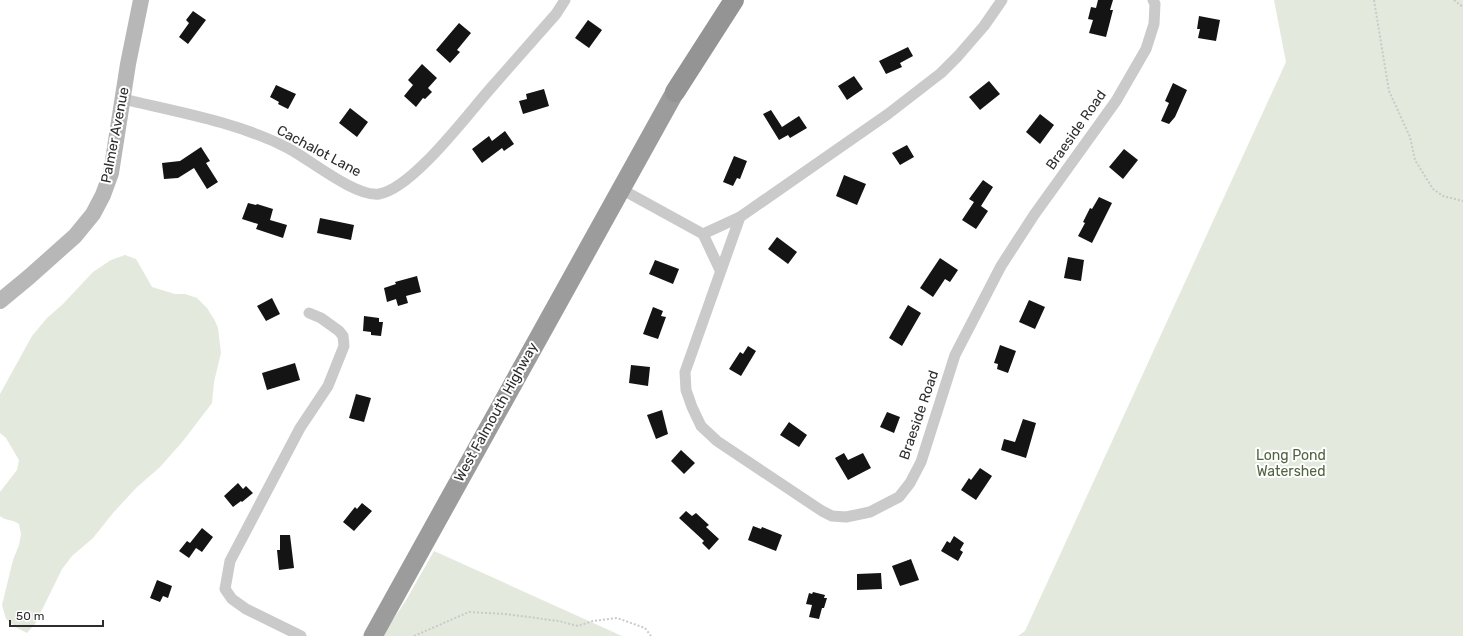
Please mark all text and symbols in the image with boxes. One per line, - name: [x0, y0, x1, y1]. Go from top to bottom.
- street label: Palmer Avenue: [97, 85, 133, 184]
- street label: Braeside Road: [1042, 87, 1110, 173]
- street label: Cachalot Lane: [274, 122, 364, 180]
- street label: West Falmouth Highway: [451, 339, 542, 485]
- street label: Braeside Road: [896, 368, 942, 462]
- park label: Long Pond Watershed: [1256, 447, 1326, 480]
- scale bar: [10, 602, 103, 628]
- text: 50 m: [16, 609, 44, 623]

